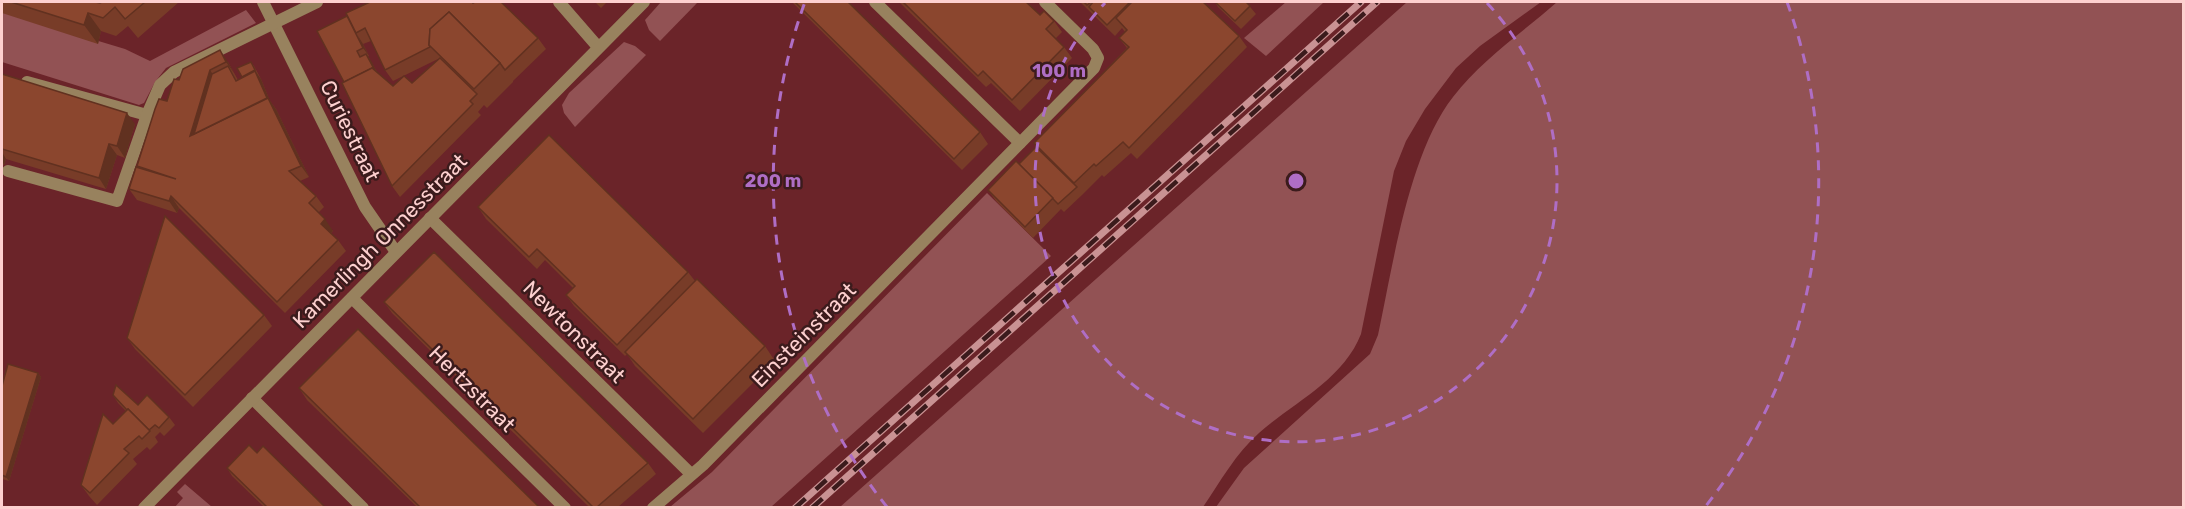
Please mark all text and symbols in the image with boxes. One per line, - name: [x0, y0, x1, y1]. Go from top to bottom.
- text: 100 m: [1032, 60, 1086, 82]
- street label: Curiestraat: [315, 76, 386, 185]
- street label: Kamerlingh Onnesstraat: [287, 148, 472, 333]
- text: 200 m: [745, 170, 801, 192]
- centre of rings: [1286, 171, 1306, 191]
- street label: Newtonstraat: [518, 275, 631, 388]
- street label: Einsteinstraat: [746, 277, 861, 392]
- street label: Hertzstraat: [424, 340, 521, 437]

